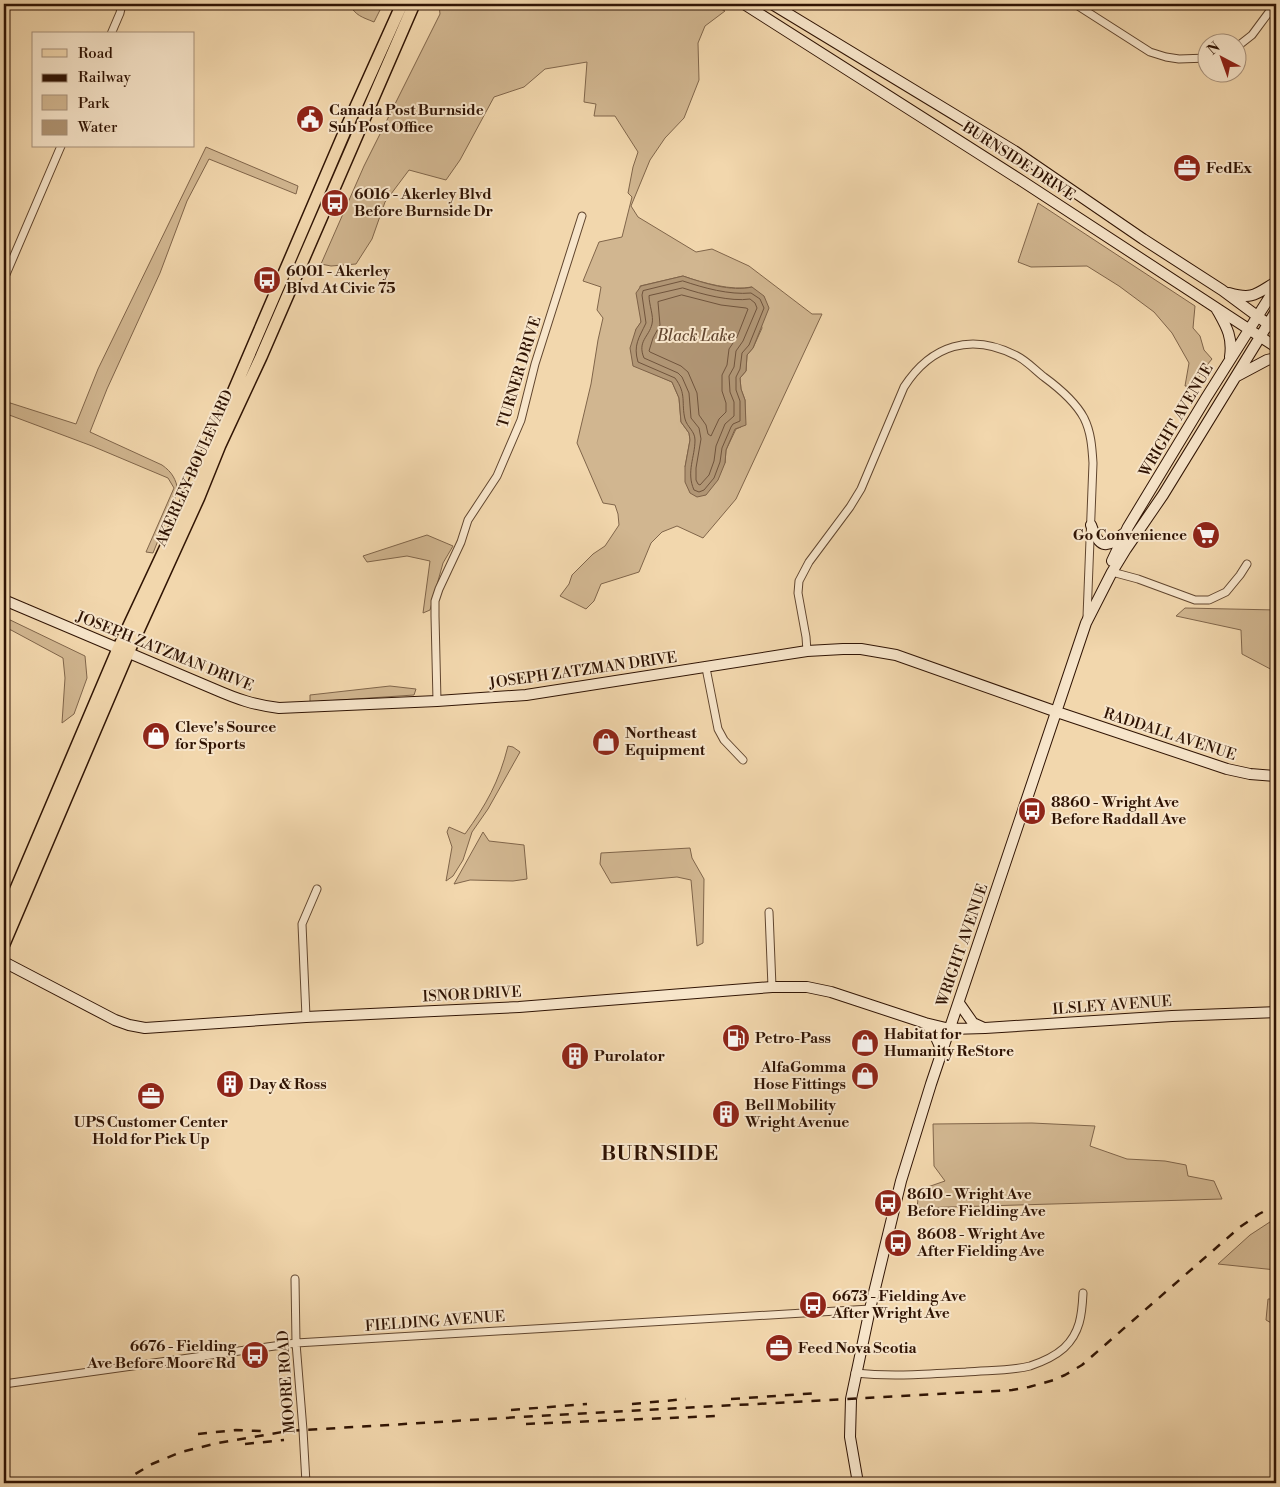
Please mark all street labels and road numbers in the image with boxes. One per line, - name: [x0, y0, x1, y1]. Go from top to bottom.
- street label: BURNSIDE DRIVE: [958, 117, 1079, 205]
- street label: TURNER DRIVE: [493, 314, 545, 430]
- street label: WRIGHT AVENUE: [1135, 360, 1218, 481]
- street label: AKERLEY BOULEVARD: [151, 387, 238, 550]
- street label: JOSEPH ZATZMAN DRIVE: [72, 607, 256, 696]
- street label: JOSEPH ZATZMAN DRIVE: [487, 648, 678, 693]
- street label: RADDALL AVENUE: [1101, 704, 1239, 765]
- street label: WRIGHT AVENUE: [932, 881, 992, 1010]
- street label: ISNOR DRIVE: [422, 982, 522, 1007]
- street label: ILSLEY AVENUE: [1052, 992, 1172, 1019]
- street label: FIELDING AVENUE: [364, 1307, 506, 1336]
- street label: MOORE ROAD: [273, 1330, 300, 1434]

